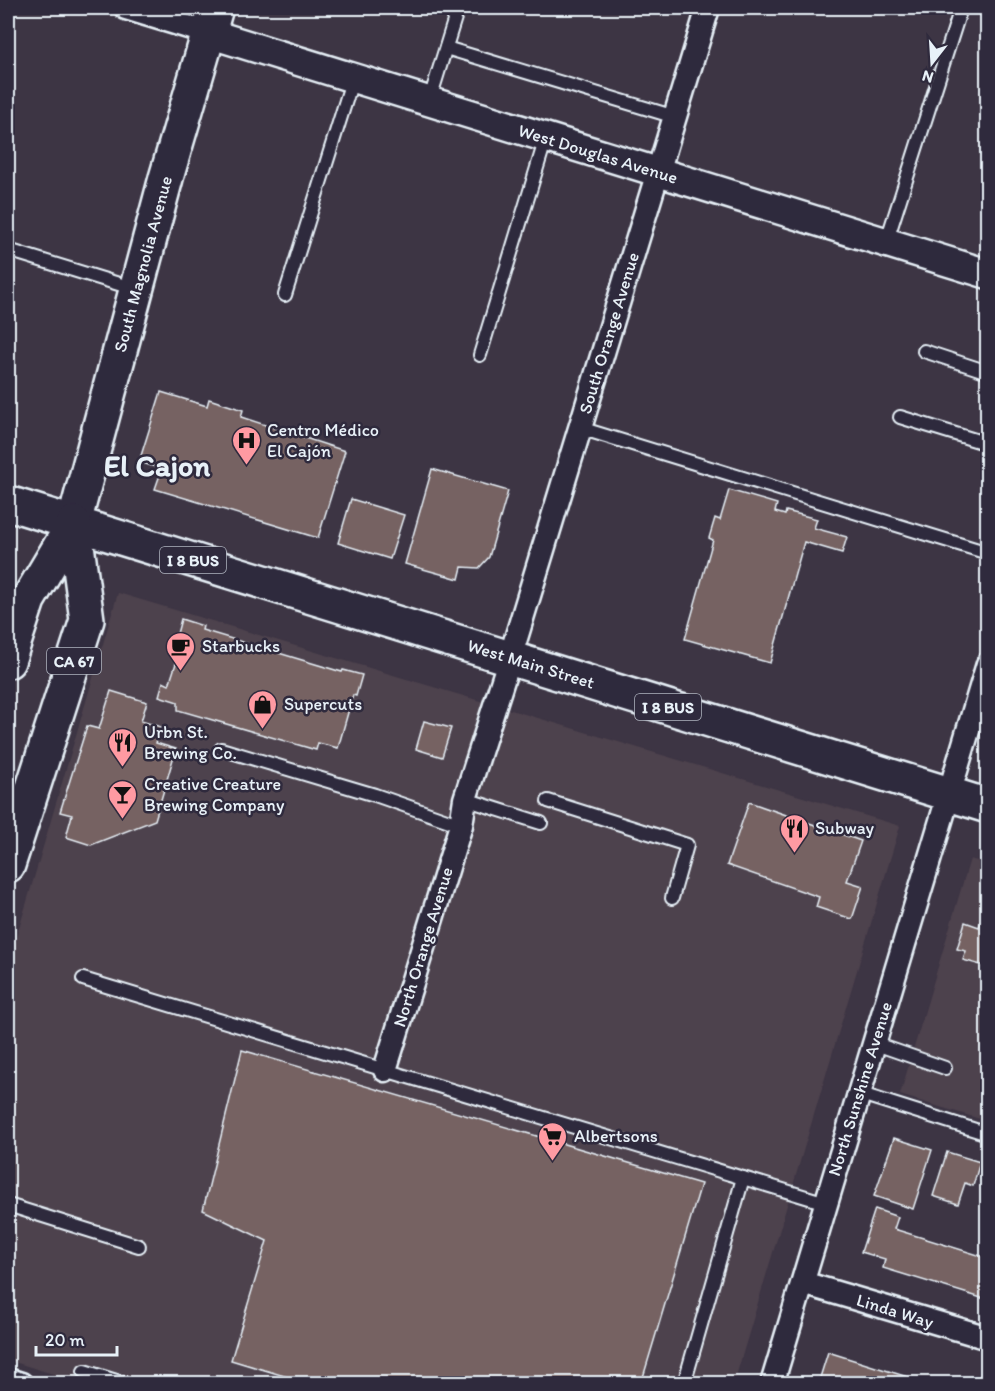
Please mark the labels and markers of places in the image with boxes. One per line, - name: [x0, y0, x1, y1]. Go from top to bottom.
- place label: Centro Médico El Cajón: [267, 419, 379, 462]
- hospital icon: Centro Médico El Cajón: [230, 424, 262, 466]
- cafe icon: Starbucks: [165, 630, 197, 672]
- place label: Starbucks: [202, 635, 280, 657]
- shop icon: Supercuts: [247, 688, 279, 730]
- place label: Supercuts: [284, 693, 362, 715]
- place label: Urbn St. Brewing Co.: [144, 721, 237, 764]
- restaurant icon: Urbn St. Brewing Co.: [107, 726, 139, 768]
- place label: Creative Creature Brewing Company: [144, 773, 285, 816]
- bar icon: Creative Creature Brewing Company: [107, 778, 139, 820]
- restaurant icon: Subway: [778, 812, 810, 854]
- place label: Subway: [815, 817, 875, 839]
- supermarket icon: Albertsons: [537, 1120, 569, 1162]
- place label: Albertsons: [574, 1125, 658, 1147]

